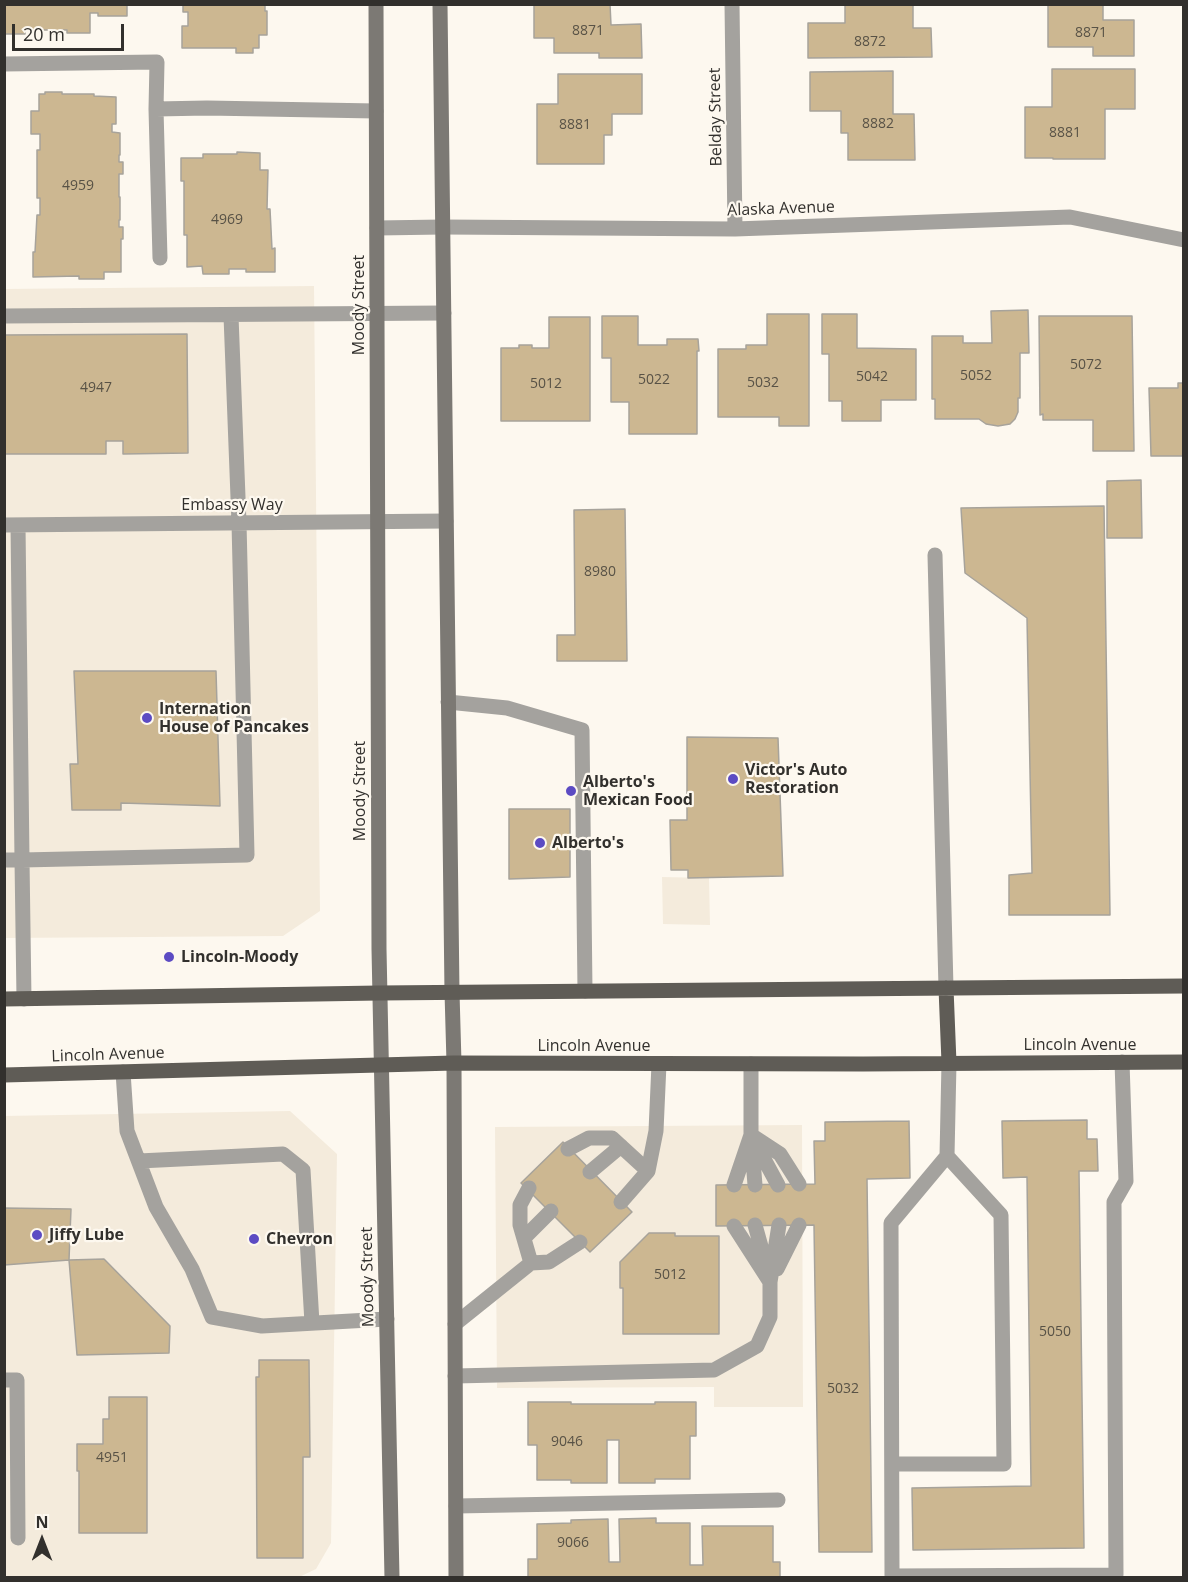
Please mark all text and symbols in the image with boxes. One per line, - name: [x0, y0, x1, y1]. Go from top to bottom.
- scale bar: [15, 12, 128, 50]
- text: 20 m: [23, 22, 65, 46]
- house number: 8871: [572, 23, 604, 39]
- house number: 8871: [1075, 25, 1107, 41]
- house number: 8872: [854, 34, 886, 50]
- street label: Belday Street: [706, 67, 726, 167]
- house number: 8882: [862, 116, 894, 132]
- house number: 8881: [559, 117, 591, 133]
- house number: 8881: [1049, 125, 1081, 141]
- house number: 4959: [62, 178, 94, 194]
- street label: Alaska Avenue: [727, 198, 835, 220]
- house number: 4969: [211, 212, 243, 228]
- street label: Moody Street: [349, 255, 369, 355]
- house number: 5072: [1070, 357, 1102, 373]
- house number: 5052: [960, 368, 992, 384]
- house number: 5042: [856, 369, 888, 385]
- house number: 5022: [638, 372, 670, 388]
- house number: 5032: [747, 375, 779, 391]
- house number: 5012: [530, 376, 562, 392]
- house number: 4947: [80, 380, 112, 396]
- street label: Embassy Way: [181, 495, 283, 515]
- house number: 8980: [584, 564, 616, 580]
- place label: Internation House of Pancakes: [159, 699, 309, 737]
- marker: Internation House of Pancakes: [140, 711, 154, 725]
- street label: Moody Street: [350, 741, 370, 841]
- place label: Victor's Auto Restoration: [745, 760, 847, 798]
- place label: Alberto's Mexican Food: [583, 772, 693, 810]
- marker: Victor's Auto Restoration: [726, 772, 740, 786]
- marker: Alberto's Mexican Food: [564, 784, 578, 798]
- place label: Alberto's: [552, 833, 624, 853]
- marker: Alberto's: [533, 836, 547, 850]
- place label: Lincoln-Moody: [181, 947, 298, 967]
- marker: Lincoln-Moody: [162, 950, 176, 964]
- street label: Lincoln Avenue: [1023, 1035, 1137, 1055]
- street label: Lincoln Avenue: [537, 1036, 651, 1056]
- street label: Lincoln Avenue: [51, 1043, 165, 1067]
- place label: Jiffy Lube: [49, 1225, 124, 1245]
- street label: Moody Street: [358, 1227, 378, 1327]
- marker: Jiffy Lube: [30, 1228, 44, 1242]
- place label: Chevron: [266, 1229, 333, 1249]
- marker: Chevron: [247, 1232, 261, 1246]
- house number: 5012: [654, 1267, 686, 1283]
- house number: 5050: [1039, 1324, 1071, 1340]
- house number: 5032: [827, 1381, 859, 1397]
- house number: 9046: [551, 1434, 583, 1450]
- house number: 4951: [96, 1450, 128, 1466]
- north arrow: [12, 1510, 72, 1570]
- text: N: [35, 1511, 49, 1533]
- house number: 9066: [557, 1535, 589, 1551]

